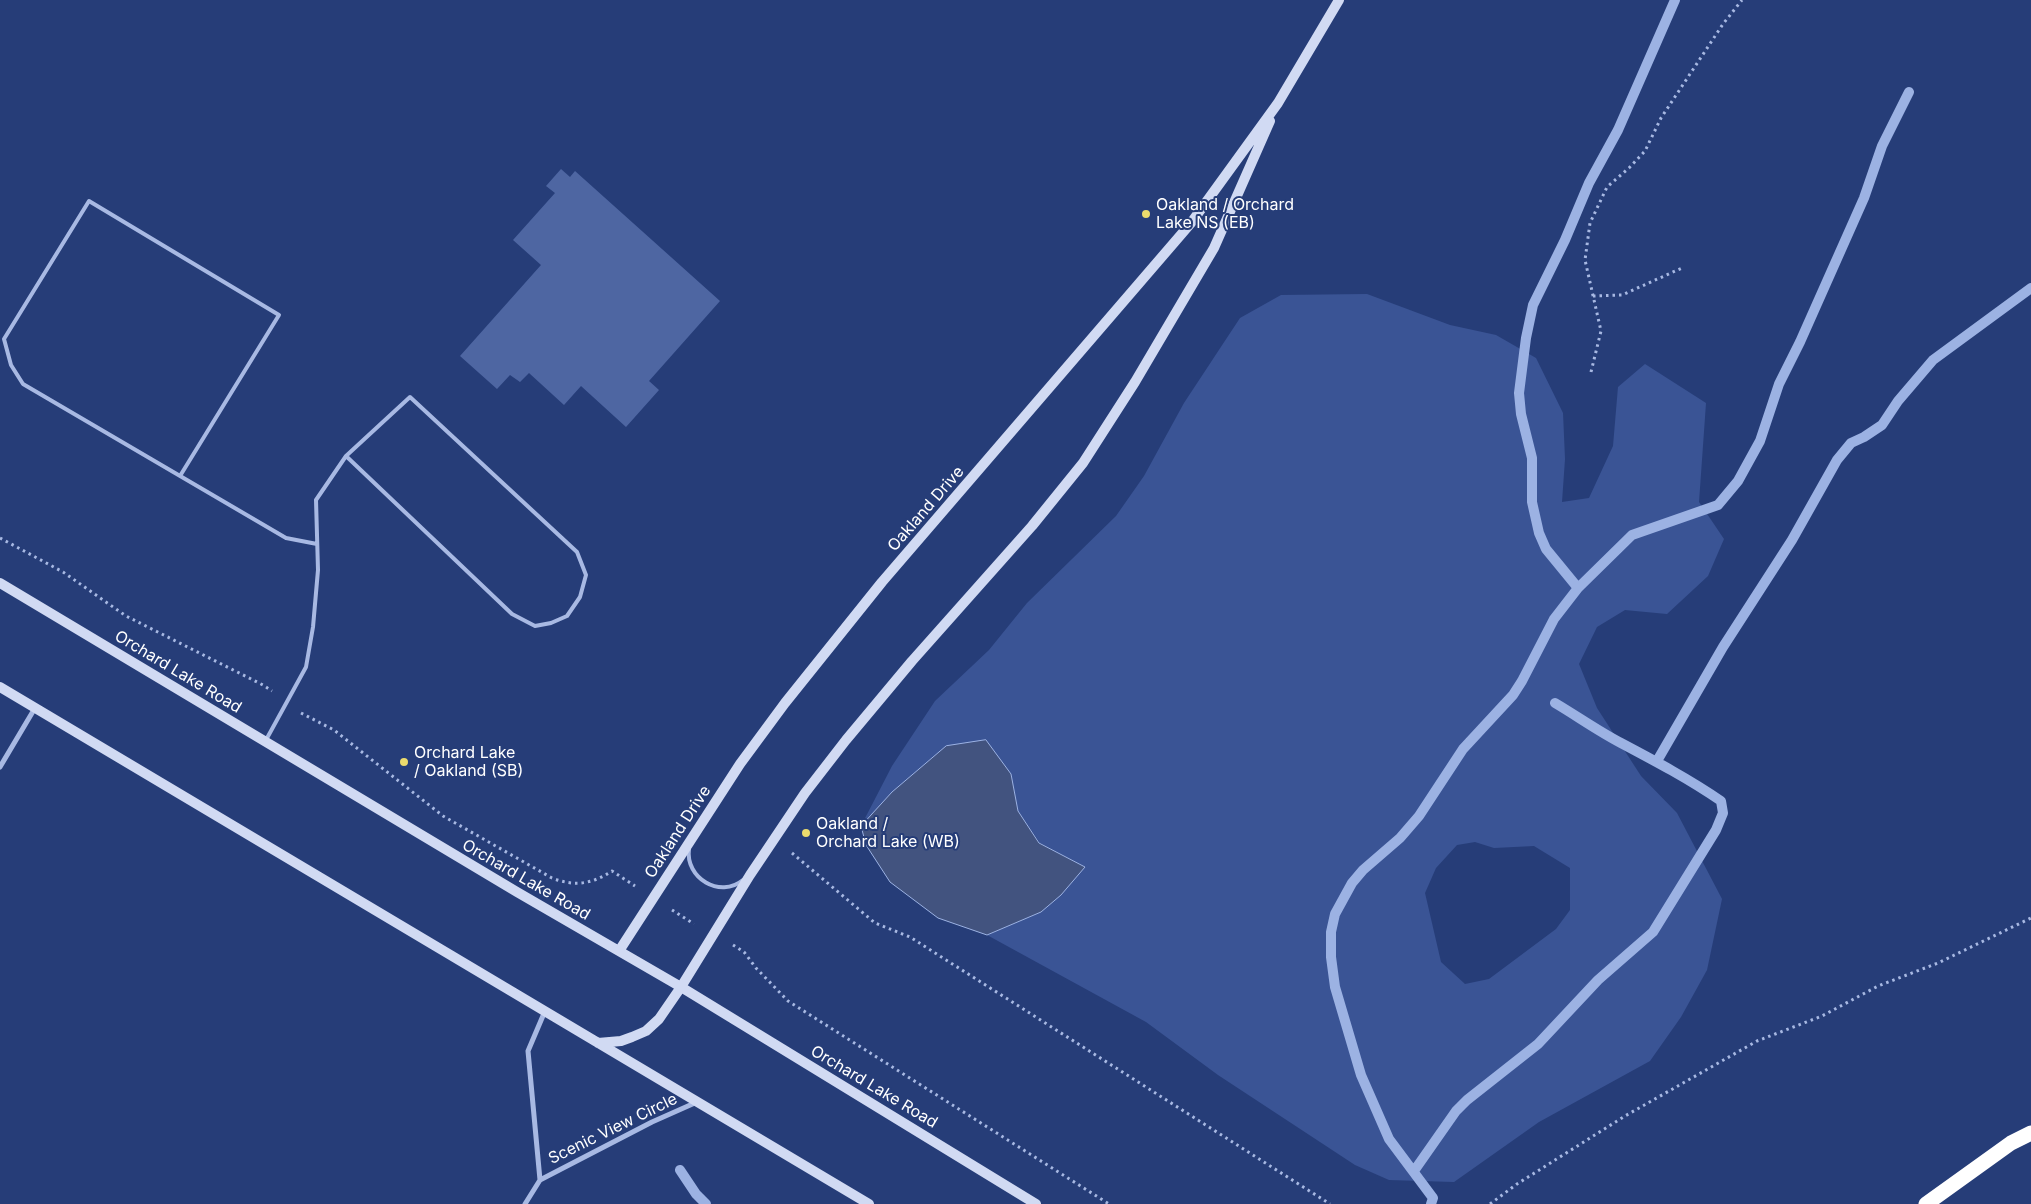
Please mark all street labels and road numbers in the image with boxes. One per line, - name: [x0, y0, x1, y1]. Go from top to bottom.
- street label: Oakland Drive: [884, 463, 968, 555]
- street label: Orchard Lake Road: [111, 627, 245, 717]
- street label: Oakland Drive: [641, 782, 715, 882]
- street label: Orchard Lake Road: [459, 836, 593, 924]
- street label: Orchard Lake Road: [807, 1042, 941, 1132]
- street label: Scenic View Circle: [545, 1089, 681, 1169]

